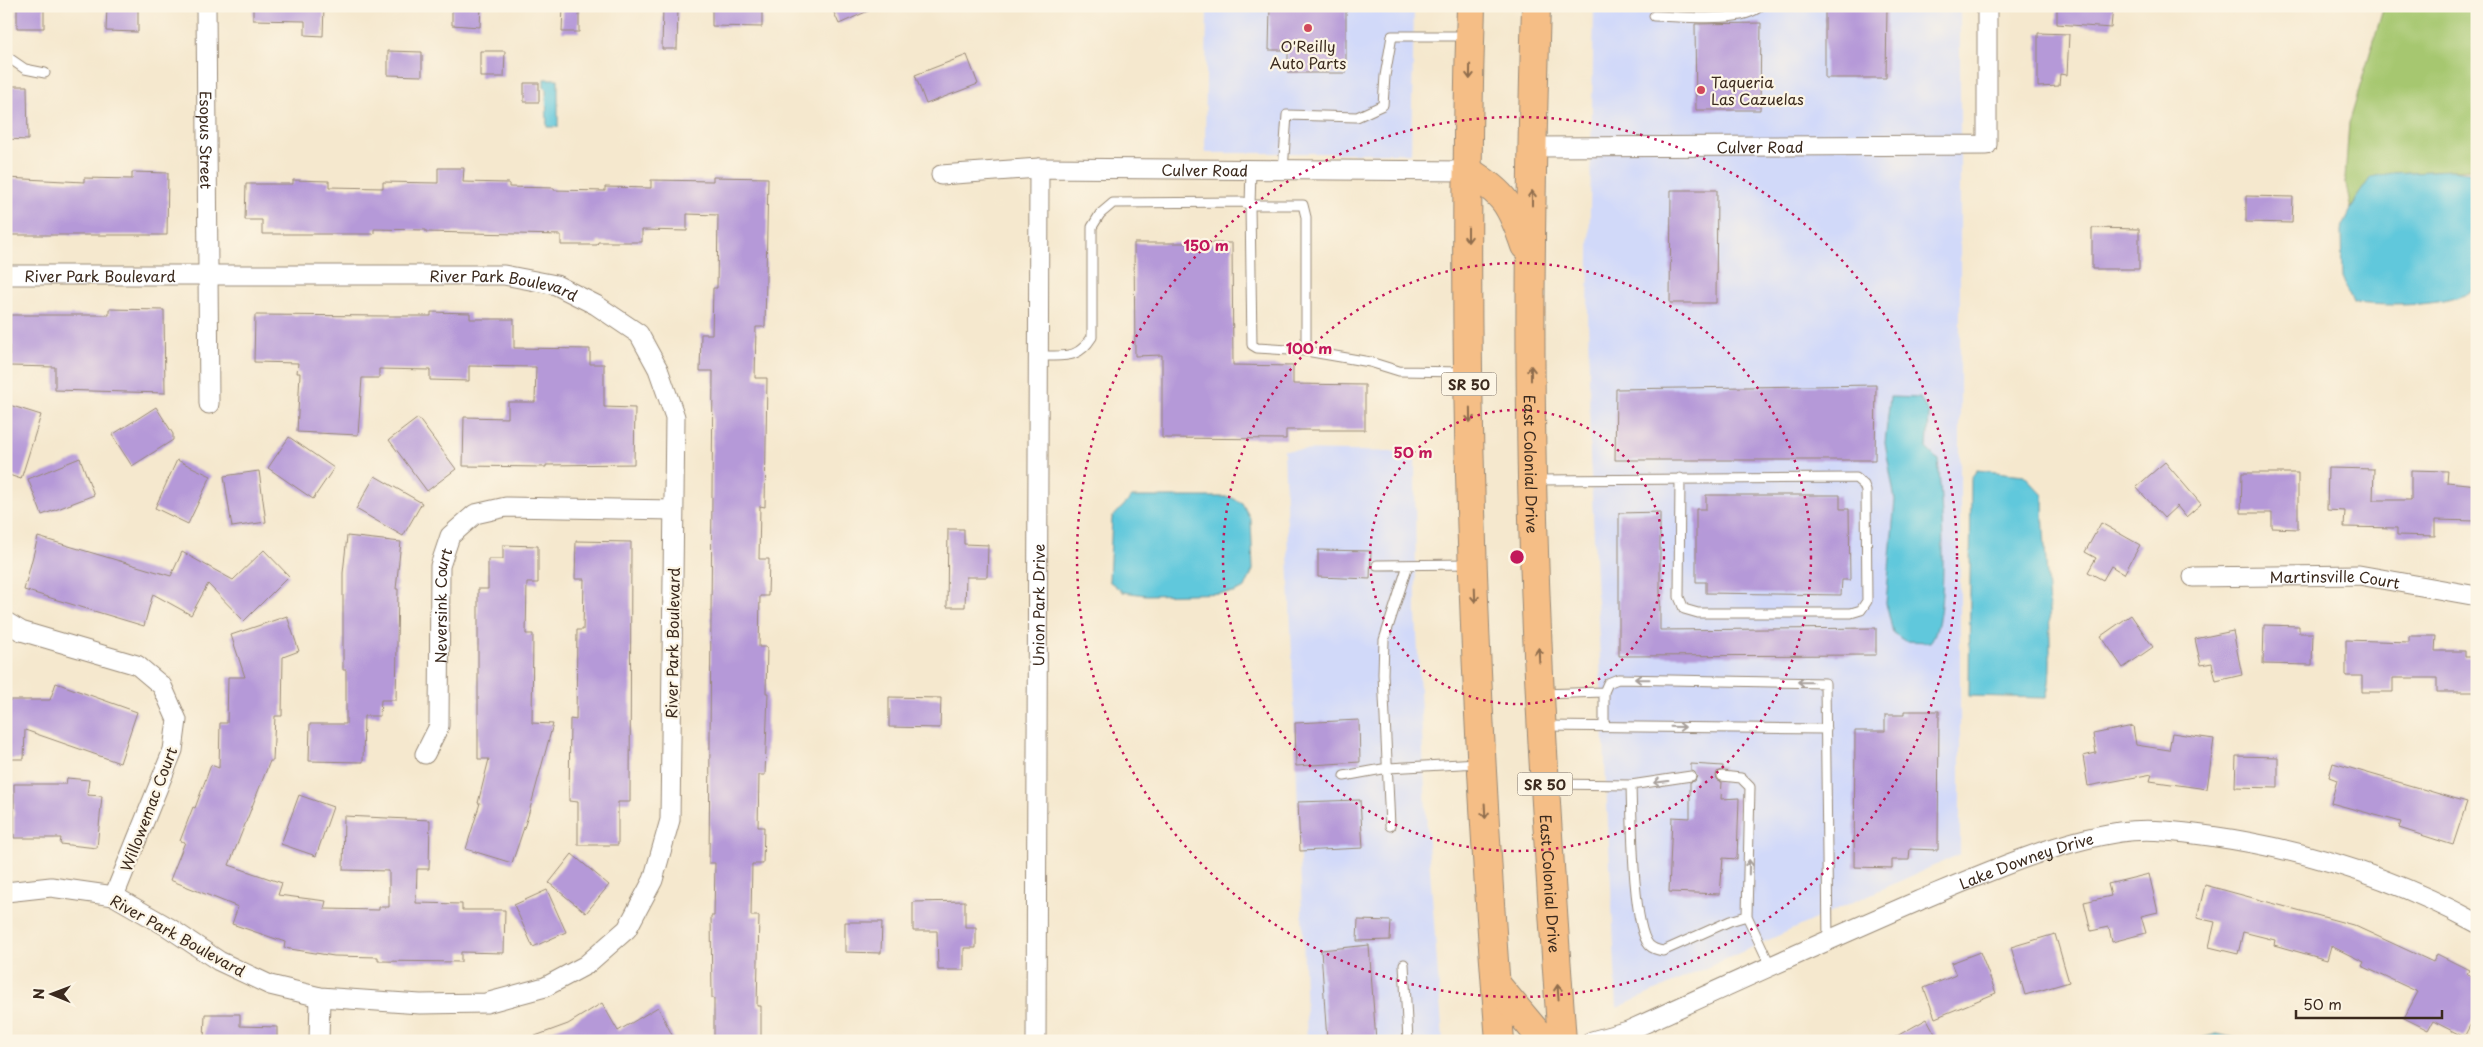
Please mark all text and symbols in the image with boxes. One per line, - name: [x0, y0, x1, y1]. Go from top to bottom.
- marker: O'Reilly Auto Parts: [1302, 22, 1314, 34]
- place label: O'Reilly Auto Parts: [1270, 34, 1346, 74]
- one-way arrow: [1465, 64, 1474, 80]
- place label: Taqueria Las Cazuelas: [1711, 70, 1804, 110]
- marker: Taqueria Las Cazuelas: [1695, 84, 1707, 96]
- street label: Esopus Street: [195, 91, 219, 189]
- street label: Culver Road: [1717, 134, 1803, 158]
- street label: Culver Road: [1161, 157, 1248, 181]
- one-way arrow: [1527, 190, 1536, 206]
- one-way arrow: [1463, 226, 1473, 243]
- text: 150 m: [1183, 233, 1229, 256]
- street label: River Park Boulevard: [24, 264, 176, 287]
- street label: River Park Boulevard: [429, 264, 582, 306]
- text: 100 m: [1286, 336, 1332, 359]
- one-way arrow: [1526, 365, 1536, 381]
- road number: SR 50: [1442, 372, 1496, 396]
- street label: East Colonial Drive: [1519, 394, 1545, 534]
- one-way arrow: [1465, 406, 1475, 423]
- text: 50 m: [1394, 440, 1432, 463]
- street label: Union Park Drive: [1026, 544, 1049, 666]
- street label: Neversink Court: [428, 545, 457, 663]
- centre of rings: [1508, 548, 1526, 566]
- street label: Martinsville Court: [2269, 563, 2402, 594]
- street label: River Park Boulevard: [659, 567, 685, 719]
- one-way arrow: [1470, 587, 1479, 603]
- one-way arrow: [1534, 647, 1543, 663]
- one-way arrow: [1635, 674, 1651, 684]
- one-way arrow: [1797, 677, 1814, 687]
- one-way arrow: [1670, 722, 1686, 732]
- street label: Willowemac Court: [114, 743, 182, 875]
- road number: SR 50: [1518, 772, 1572, 796]
- one-way arrow: [1653, 777, 1669, 787]
- one-way arrow: [1480, 803, 1489, 819]
- street label: East Colonial Drive: [1535, 814, 1567, 954]
- street label: Lake Downey Drive: [1955, 826, 2096, 894]
- one-way arrow: [1744, 859, 1753, 875]
- street label: River Park Boulevard: [106, 888, 250, 982]
- north arrow: [28, 970, 78, 1020]
- one-way arrow: [1554, 984, 1563, 1000]
- scale bar: [2296, 987, 2442, 1019]
- text: N: [28, 988, 49, 999]
- text: 50 m: [2303, 992, 2342, 1015]

